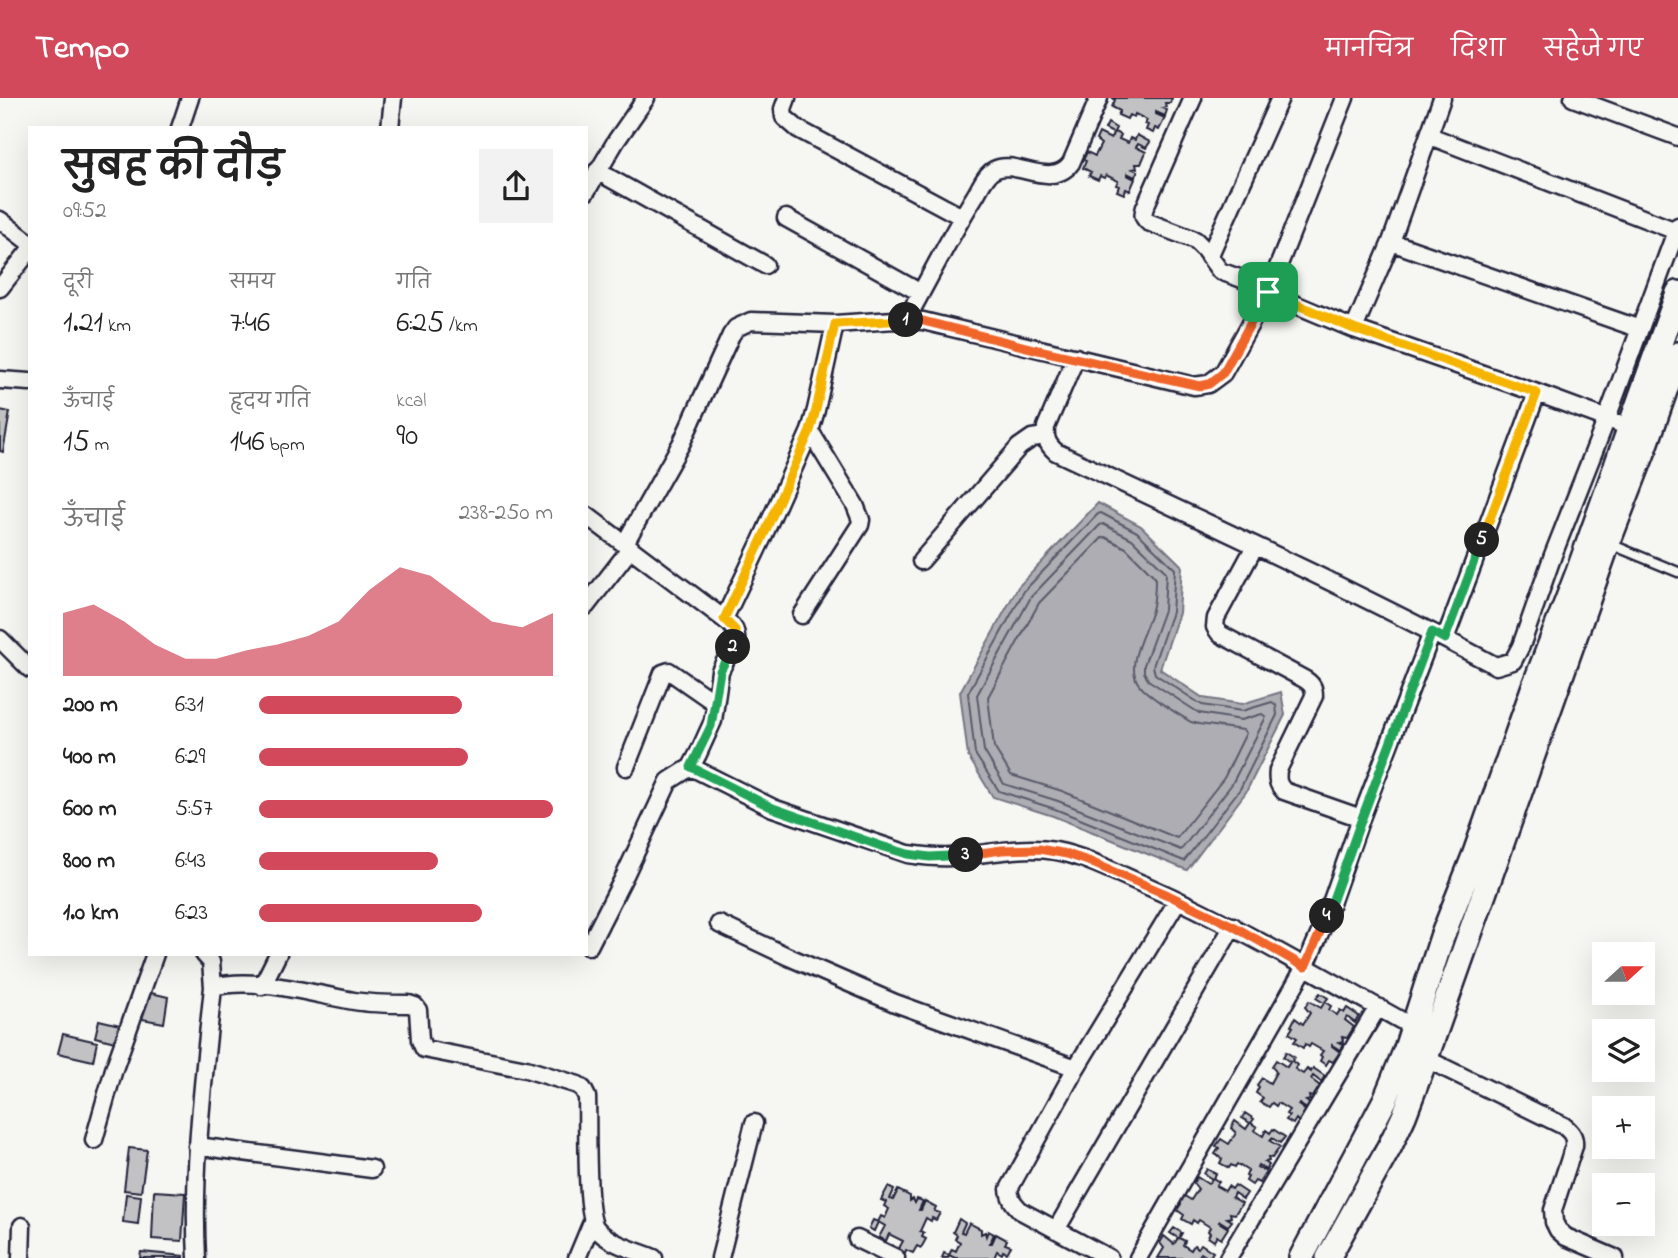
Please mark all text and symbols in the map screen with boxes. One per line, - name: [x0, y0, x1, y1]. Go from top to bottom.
- text: Tempo: [35, 25, 129, 73]
- text: मानचित्र: [1325, 33, 1413, 68]
- text: दिशा: [1451, 33, 1505, 68]
- text: सहेजे गए: [1543, 33, 1643, 68]
- text: सुबह की दौड़: [63, 141, 284, 197]
- button: share: [479, 149, 553, 223]
- text: 09:52: [63, 195, 106, 228]
- pin: [1238, 262, 1298, 322]
- text: दूरी: [63, 270, 93, 297]
- text: समय: [230, 270, 275, 297]
- text: गति: [396, 270, 431, 297]
- icon: arrive: [1249, 273, 1287, 311]
- text: 1.21: [63, 302, 103, 346]
- text: 7:46: [230, 302, 270, 346]
- text: 6:25: [396, 302, 444, 346]
- pin: 1: [888, 302, 923, 338]
- text: 1: [902, 306, 909, 333]
- text: km: [103, 313, 131, 340]
- text: /km: [444, 313, 478, 340]
- text: kcal: [396, 388, 427, 415]
- text: ऊँचाई: [63, 389, 114, 416]
- text: हृदय गति: [230, 389, 310, 416]
- text: 90: [396, 415, 418, 459]
- text: 15: [63, 421, 90, 465]
- text: 146: [230, 421, 265, 465]
- text: m: [90, 432, 109, 459]
- text: bpm: [265, 432, 305, 459]
- text: 238–250 m: [459, 497, 553, 530]
- text: ऊँचाई: [63, 504, 125, 537]
- pin: 5: [1464, 522, 1500, 558]
- text: 5: [1476, 526, 1487, 553]
- pin: 2: [716, 630, 750, 664]
- text: 2: [728, 633, 737, 660]
- text: 200 m: [63, 689, 118, 722]
- text: 6:31: [175, 689, 204, 722]
- text: 400 m: [63, 741, 116, 774]
- text: 6:29: [175, 741, 205, 774]
- text: 600 m: [63, 793, 117, 826]
- text: 5:57: [175, 793, 213, 826]
- pin: 3: [948, 838, 984, 872]
- text: 3: [962, 841, 969, 868]
- text: 800 m: [63, 845, 115, 878]
- text: 6:43: [175, 845, 206, 878]
- text: 1.0 km: [63, 897, 119, 930]
- text: 6:23: [175, 897, 208, 930]
- pin: 4: [1310, 898, 1344, 934]
- text: 4: [1323, 902, 1330, 929]
- north arrow: [1592, 942, 1656, 1004]
- map controls: [1592, 942, 1655, 1236]
- button: layers: [1592, 1019, 1655, 1082]
- button: +: [1592, 1096, 1655, 1159]
- button: −: [1592, 1173, 1655, 1236]

